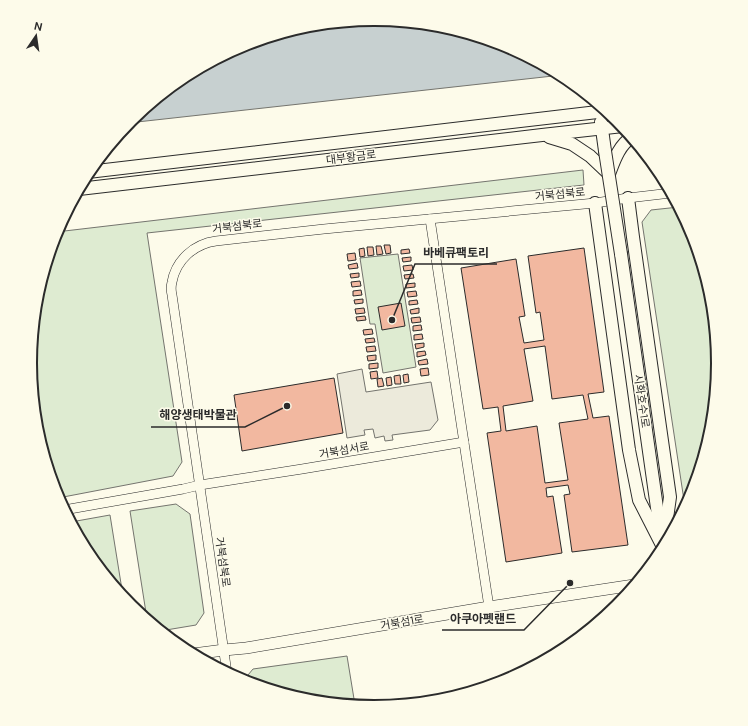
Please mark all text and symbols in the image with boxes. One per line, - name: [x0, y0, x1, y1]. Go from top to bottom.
- north arrow: [16, 16, 56, 56]
- text: N: [33, 19, 44, 34]
- street label: 대부황금로: [325, 147, 377, 167]
- street label: 거북섬북로: [534, 184, 586, 204]
- street label: 거북섬북로: [211, 216, 263, 236]
- callout: 바베큐팩토리: [415, 240, 497, 264]
- text: 바베큐팩토리: [423, 245, 489, 261]
- street label: 시화호수1로: [631, 373, 653, 429]
- callout: 해양생태박물관: [151, 403, 245, 427]
- text: 해양생태박물관: [159, 407, 237, 423]
- street label: 거북섬서로: [318, 439, 370, 461]
- street label: 거북섬북로: [213, 536, 233, 588]
- callout: 아쿠아펫랜드: [442, 606, 524, 630]
- street label: 거북섬1로: [379, 611, 425, 633]
- text: 아쿠아펫랜드: [450, 611, 516, 627]

